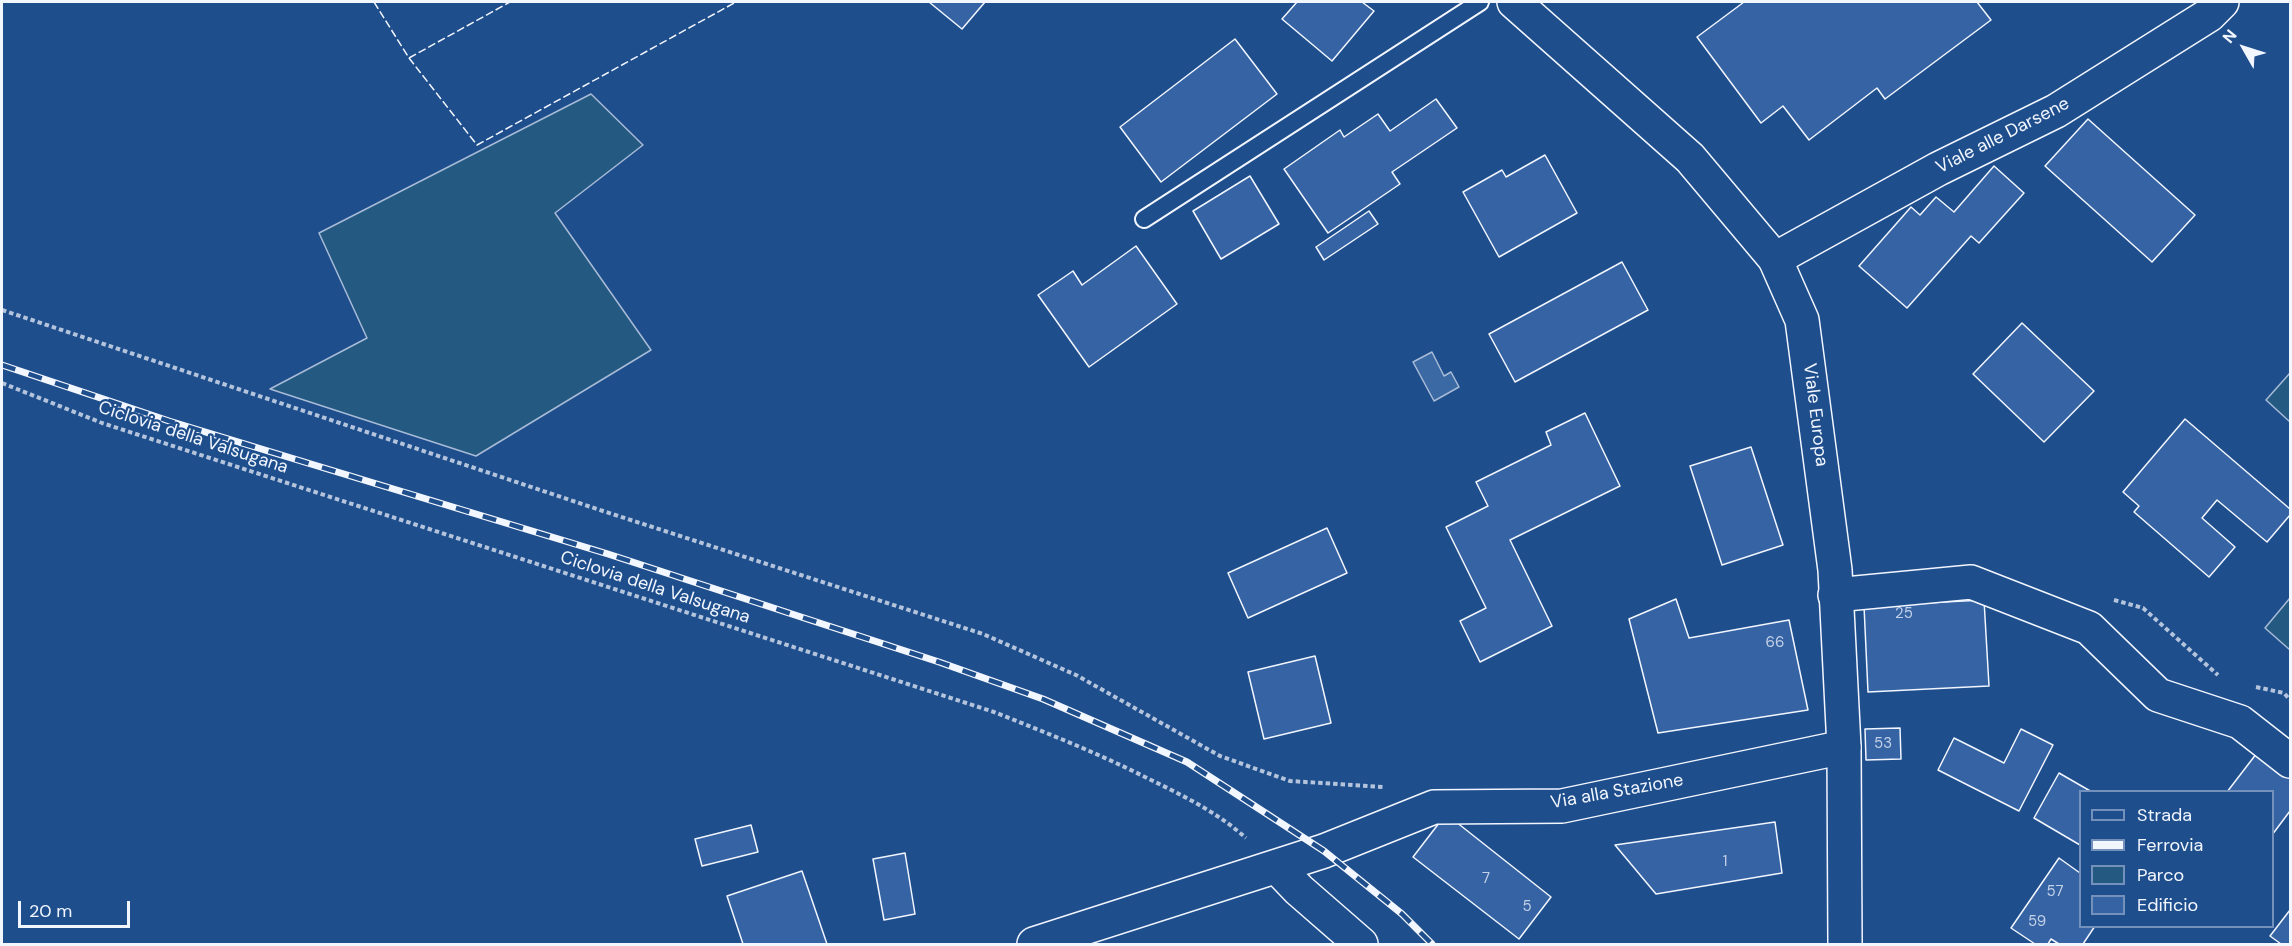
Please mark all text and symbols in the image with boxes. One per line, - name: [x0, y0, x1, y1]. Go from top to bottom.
- north arrow: [2214, 18, 2274, 78]
- text: N: [2218, 25, 2241, 48]
- street label: Viale alle Darsene: [1933, 93, 2073, 179]
- street label: Viale Europa: [1798, 362, 1832, 468]
- street label: Ciclovia della Valsugana: [95, 397, 291, 479]
- street label: Ciclovia della Valsugana: [557, 547, 753, 629]
- house number: 25: [1895, 605, 1913, 623]
- house number: 66: [1766, 634, 1784, 652]
- house number: 53: [1874, 735, 1892, 753]
- street label: Via alla Stazione: [1549, 770, 1685, 814]
- legend: [2079, 790, 2274, 928]
- text: Strada: [2137, 803, 2192, 827]
- text: Ferrovia: [2137, 833, 2203, 857]
- house number: 1: [1723, 853, 1727, 871]
- text: Parco: [2137, 863, 2184, 887]
- house number: 7: [1482, 870, 1490, 888]
- house number: 57: [2047, 883, 2063, 901]
- scale bar: [21, 889, 134, 927]
- text: Edificio: [2137, 893, 2198, 917]
- house number: 5: [1522, 898, 1532, 916]
- text: 20 m: [29, 899, 72, 923]
- house number: 59: [2028, 913, 2046, 931]

